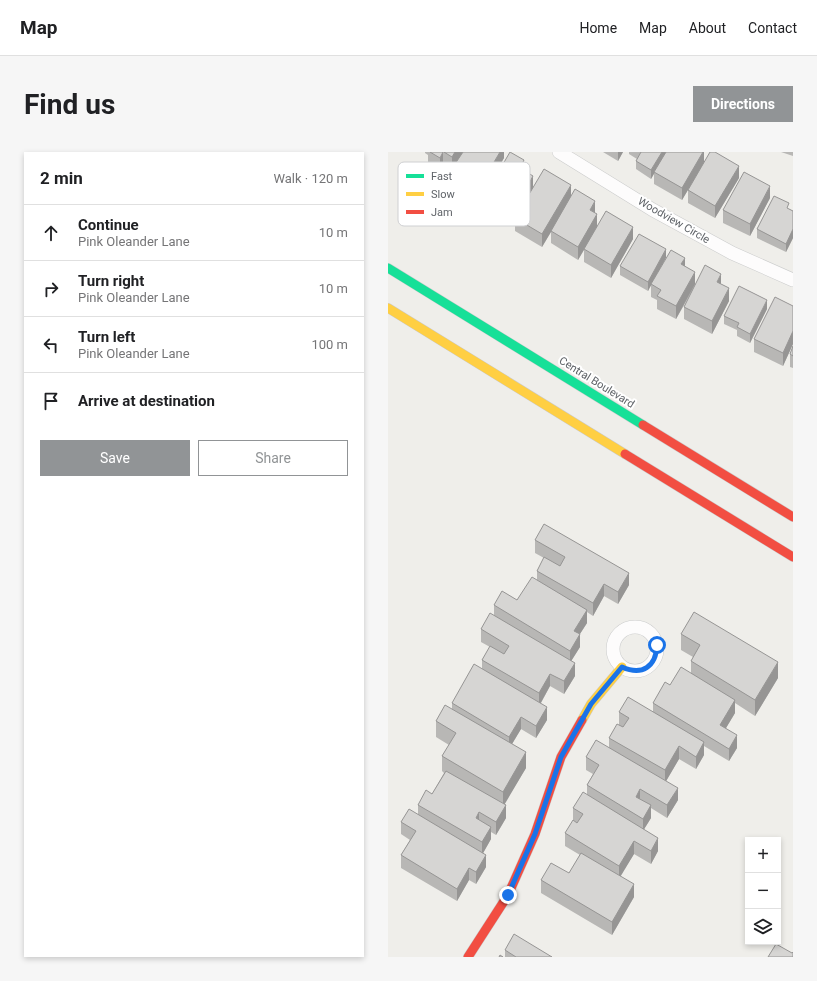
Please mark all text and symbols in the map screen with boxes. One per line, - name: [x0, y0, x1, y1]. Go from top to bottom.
- text: Map: [20, 16, 58, 39]
- text: Home: [579, 20, 617, 36]
- text: Map: [639, 20, 667, 36]
- text: About: [689, 20, 726, 36]
- text: Contact: [748, 20, 797, 36]
- button: Directions: [693, 86, 793, 122]
- text: Find us: [24, 88, 115, 121]
- legend: [398, 162, 530, 226]
- text: 2 min: [40, 168, 83, 188]
- text: Fast: [431, 170, 453, 183]
- text: Walk · 120 m: [273, 171, 348, 186]
- text: Slow: [431, 188, 455, 201]
- street label: Woodview Circle: [635, 195, 712, 246]
- text: Jam: [431, 206, 453, 219]
- text: Continue: [78, 216, 139, 234]
- icon: ahead: [40, 222, 62, 244]
- text: 10 m: [319, 225, 348, 240]
- text: Pink Oleander Lane: [78, 234, 190, 249]
- text: Turn right: [78, 272, 144, 290]
- icon: right: [40, 278, 62, 300]
- text: 10 m: [319, 281, 348, 296]
- text: Pink Oleander Lane: [78, 290, 190, 305]
- text: Turn left: [78, 328, 135, 346]
- icon: left: [40, 334, 62, 356]
- text: 100 m: [311, 337, 348, 352]
- text: Pink Oleander Lane: [78, 346, 190, 361]
- street label: Central Boulevard: [557, 354, 637, 411]
- icon: arrive: [40, 390, 62, 412]
- text: Arrive at destination: [78, 392, 215, 410]
- button: Save: [40, 440, 190, 476]
- button: Share: [198, 440, 348, 476]
- route start: [648, 636, 666, 654]
- map controls: [745, 837, 781, 945]
- button: +: [745, 837, 781, 873]
- button: −: [745, 873, 781, 909]
- route end: [499, 886, 517, 904]
- button: layers: [745, 909, 781, 945]

